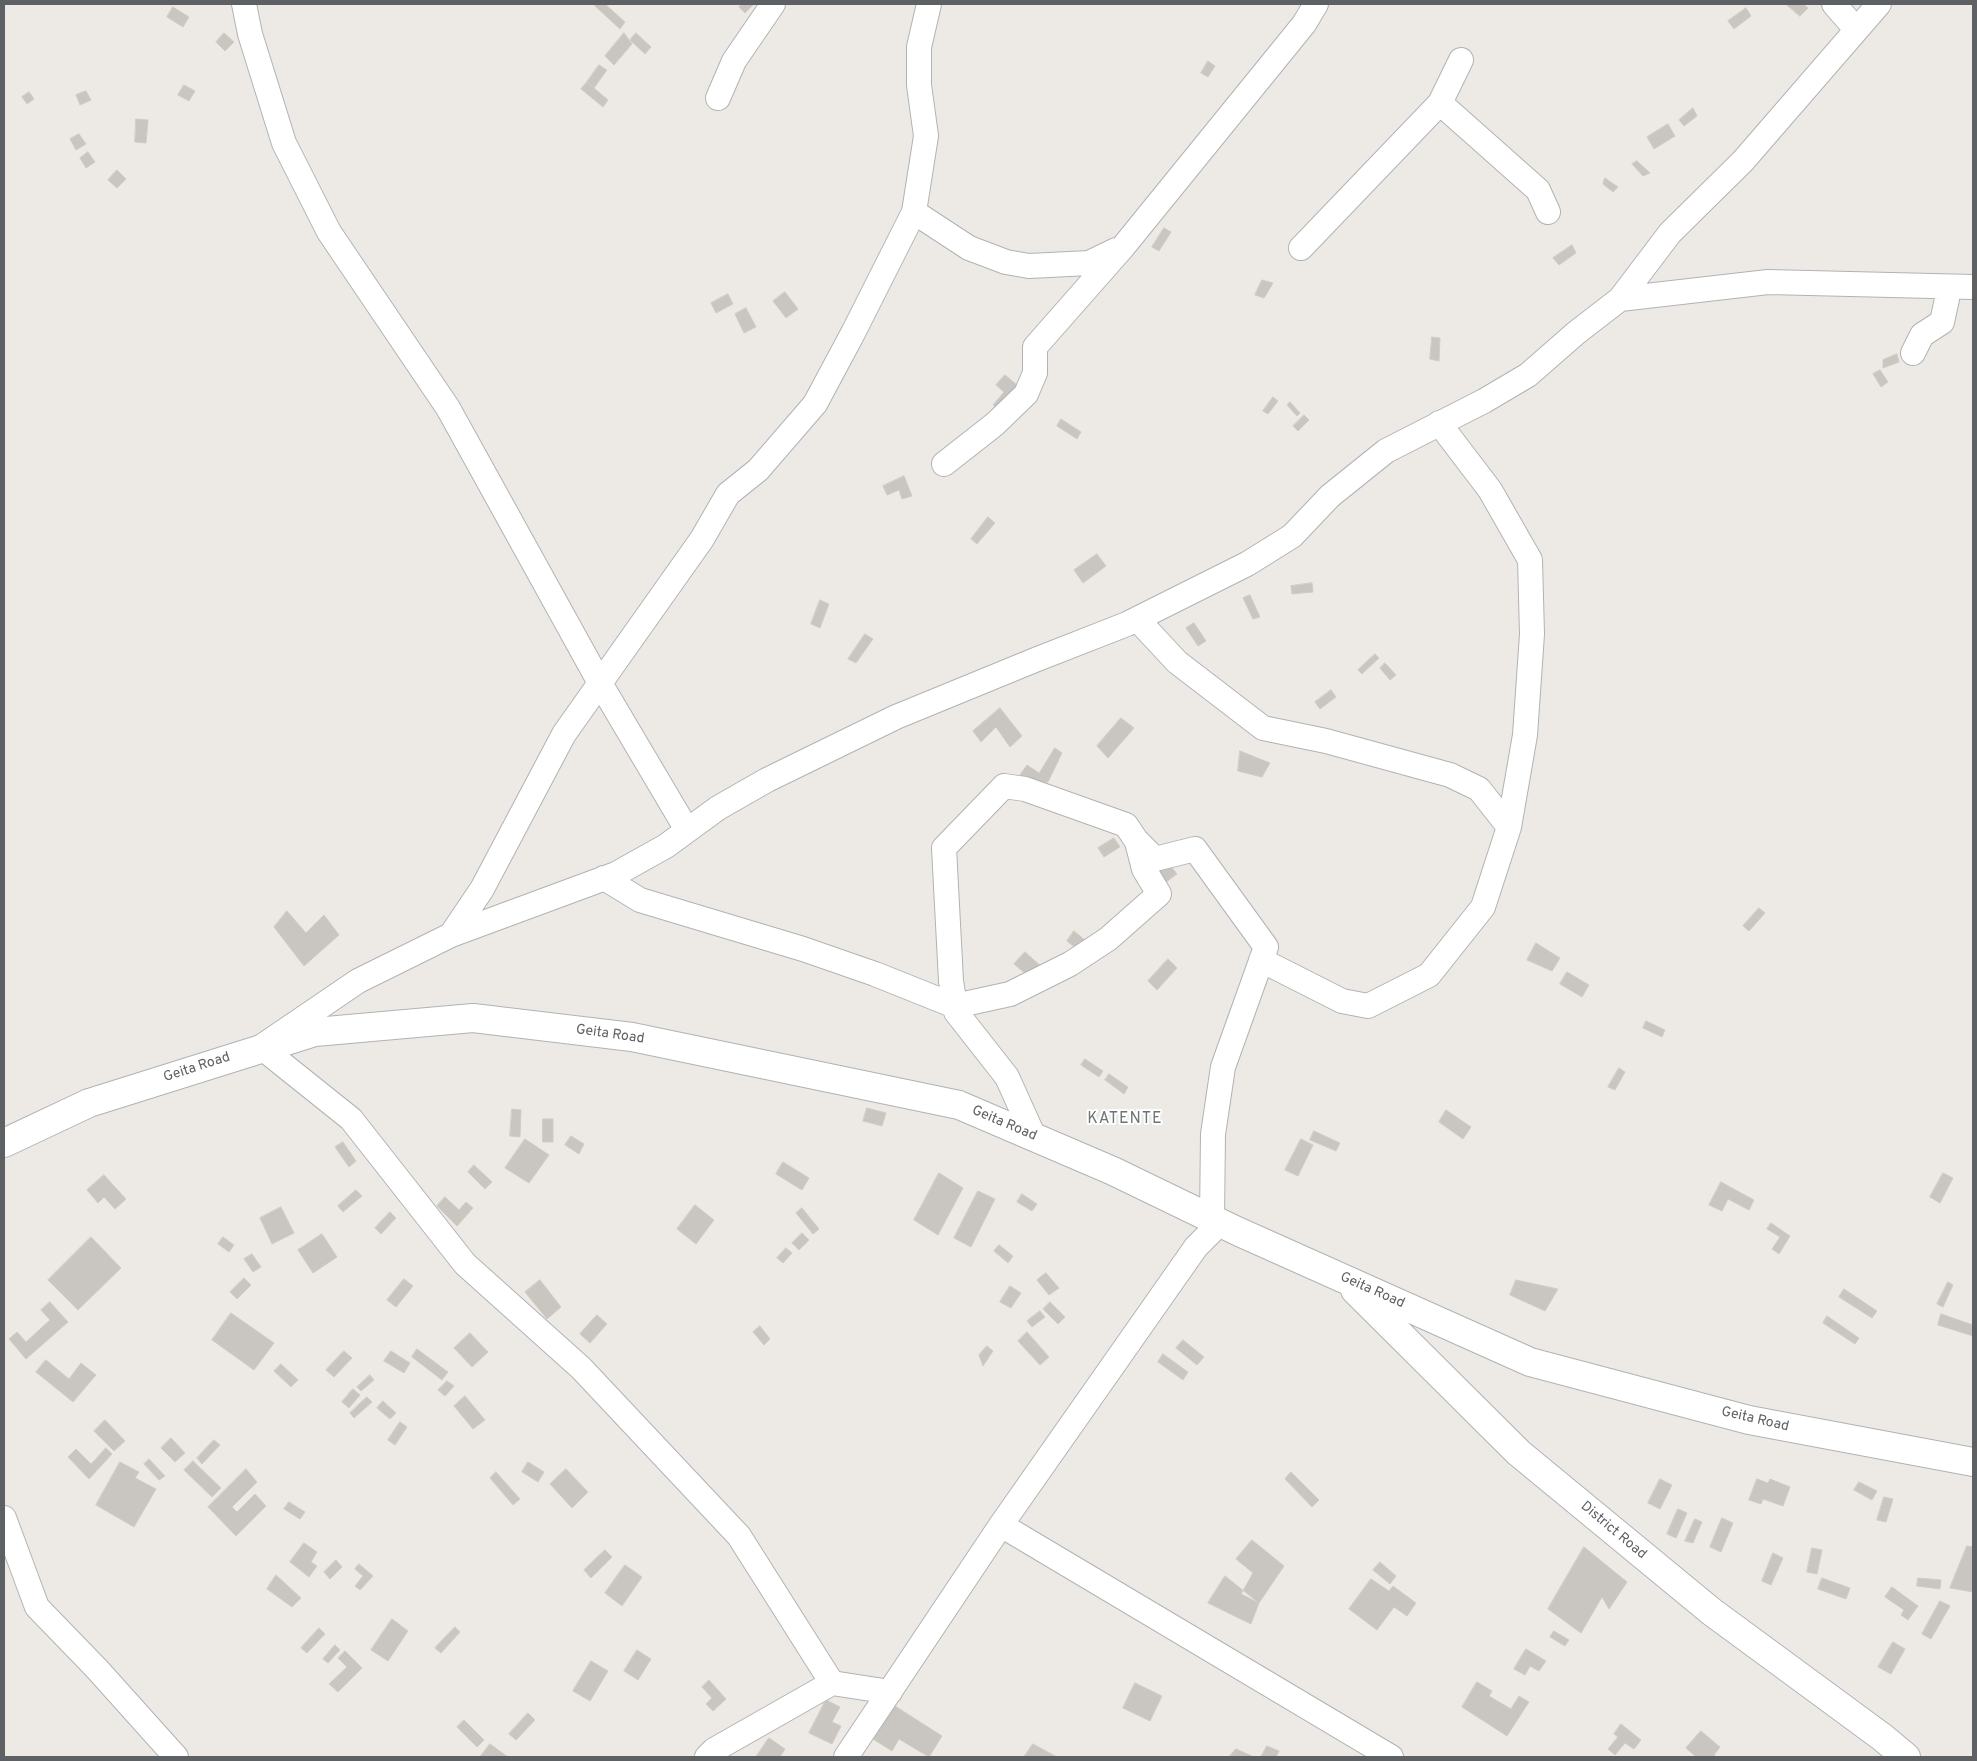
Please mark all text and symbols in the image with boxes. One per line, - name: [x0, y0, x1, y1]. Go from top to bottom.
- street label: Geita Road: [575, 1022, 645, 1048]
- street label: Geita Road: [162, 1049, 232, 1087]
- street label: Geita Road: [969, 1103, 1039, 1145]
- district label: KATENTE: [1086, 1110, 1164, 1130]
- street label: Geita Road: [1337, 1269, 1407, 1313]
- street label: Geita Road: [1720, 1404, 1790, 1436]
- street label: District Road: [1577, 1499, 1649, 1563]

